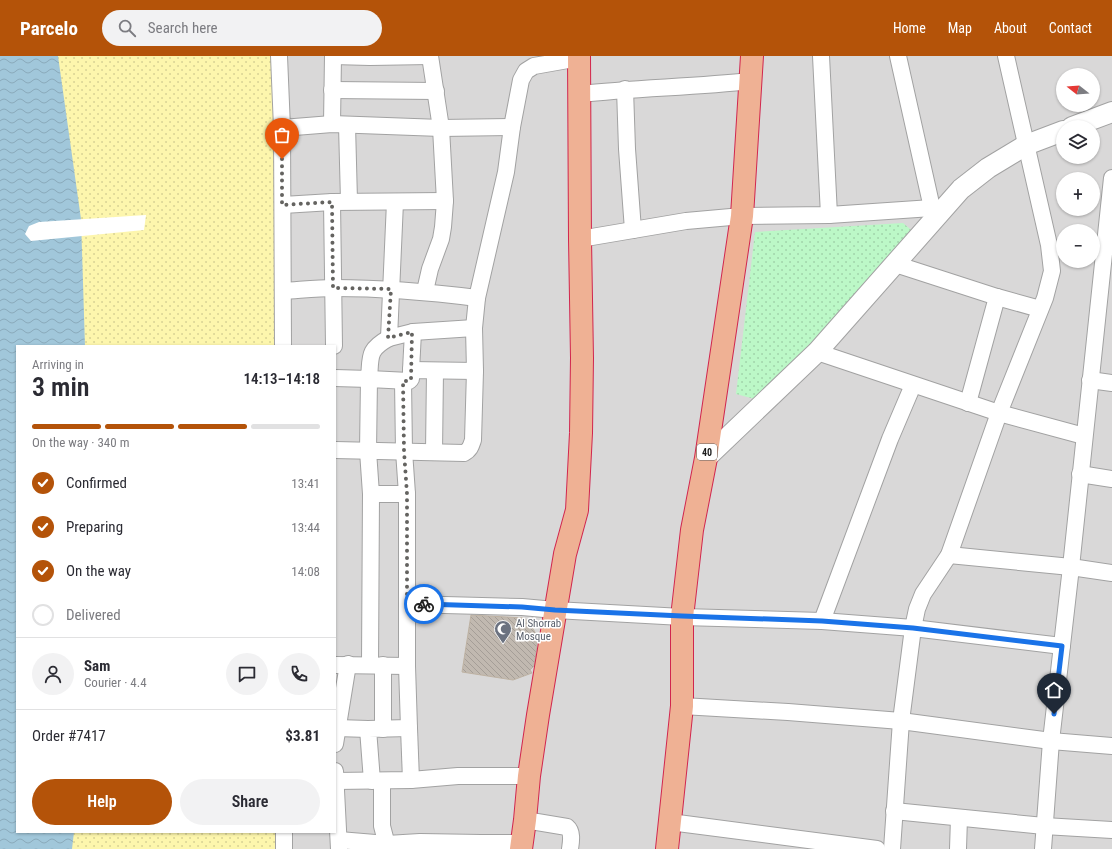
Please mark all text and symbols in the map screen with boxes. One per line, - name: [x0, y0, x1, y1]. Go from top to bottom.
- search box: [102, 10, 382, 46]
- text: Parcelo: [20, 17, 78, 40]
- icon: search: [116, 17, 138, 39]
- text: Search here: [148, 19, 218, 37]
- text: Home: [893, 20, 926, 36]
- text: Map: [948, 20, 972, 36]
- text: About: [994, 20, 1027, 36]
- text: Contact: [1049, 20, 1092, 36]
- north arrow: [1056, 68, 1100, 112]
- map controls: [1056, 68, 1100, 268]
- pin: [265, 118, 299, 159]
- button: layers: [1056, 120, 1100, 164]
- icon: bag: [271, 124, 293, 146]
- button: +: [1056, 172, 1100, 216]
- button: −: [1056, 224, 1100, 268]
- text: Arriving in: [32, 357, 84, 372]
- text: 14:13–14:18: [243, 370, 320, 388]
- text: 3 min: [32, 372, 90, 402]
- text: On the way · 340 m: [32, 435, 129, 450]
- road number: 40: [697, 444, 717, 460]
- icon: check: [32, 472, 54, 494]
- text: Confirmed: [66, 474, 127, 492]
- text: 13:41: [291, 476, 320, 491]
- icon: check: [32, 516, 54, 538]
- text: Preparing: [66, 518, 123, 536]
- text: 13:44: [291, 520, 320, 535]
- icon: check: [32, 560, 54, 582]
- text: On the way: [66, 562, 131, 580]
- text: 14:08: [291, 564, 320, 579]
- courier: [404, 584, 444, 624]
- icon: bike: [413, 593, 435, 615]
- text: Delivered: [66, 606, 121, 624]
- place label: Al Shorrab Mosque: [516, 617, 561, 643]
- mosque icon: Al Shorrab Mosque: [493, 619, 513, 644]
- button: person: [32, 653, 74, 695]
- button: chat: [226, 653, 268, 695]
- button: phone: [278, 653, 320, 695]
- text: Sam: [84, 657, 110, 675]
- pin: [1037, 673, 1071, 714]
- text: Courier · 4.4: [84, 675, 147, 690]
- icon: home: [1043, 679, 1065, 701]
- text: Order #7417: [32, 727, 106, 745]
- text: $3.81: [285, 727, 320, 745]
- button: Help: [32, 779, 172, 825]
- button: Share: [180, 779, 320, 825]

